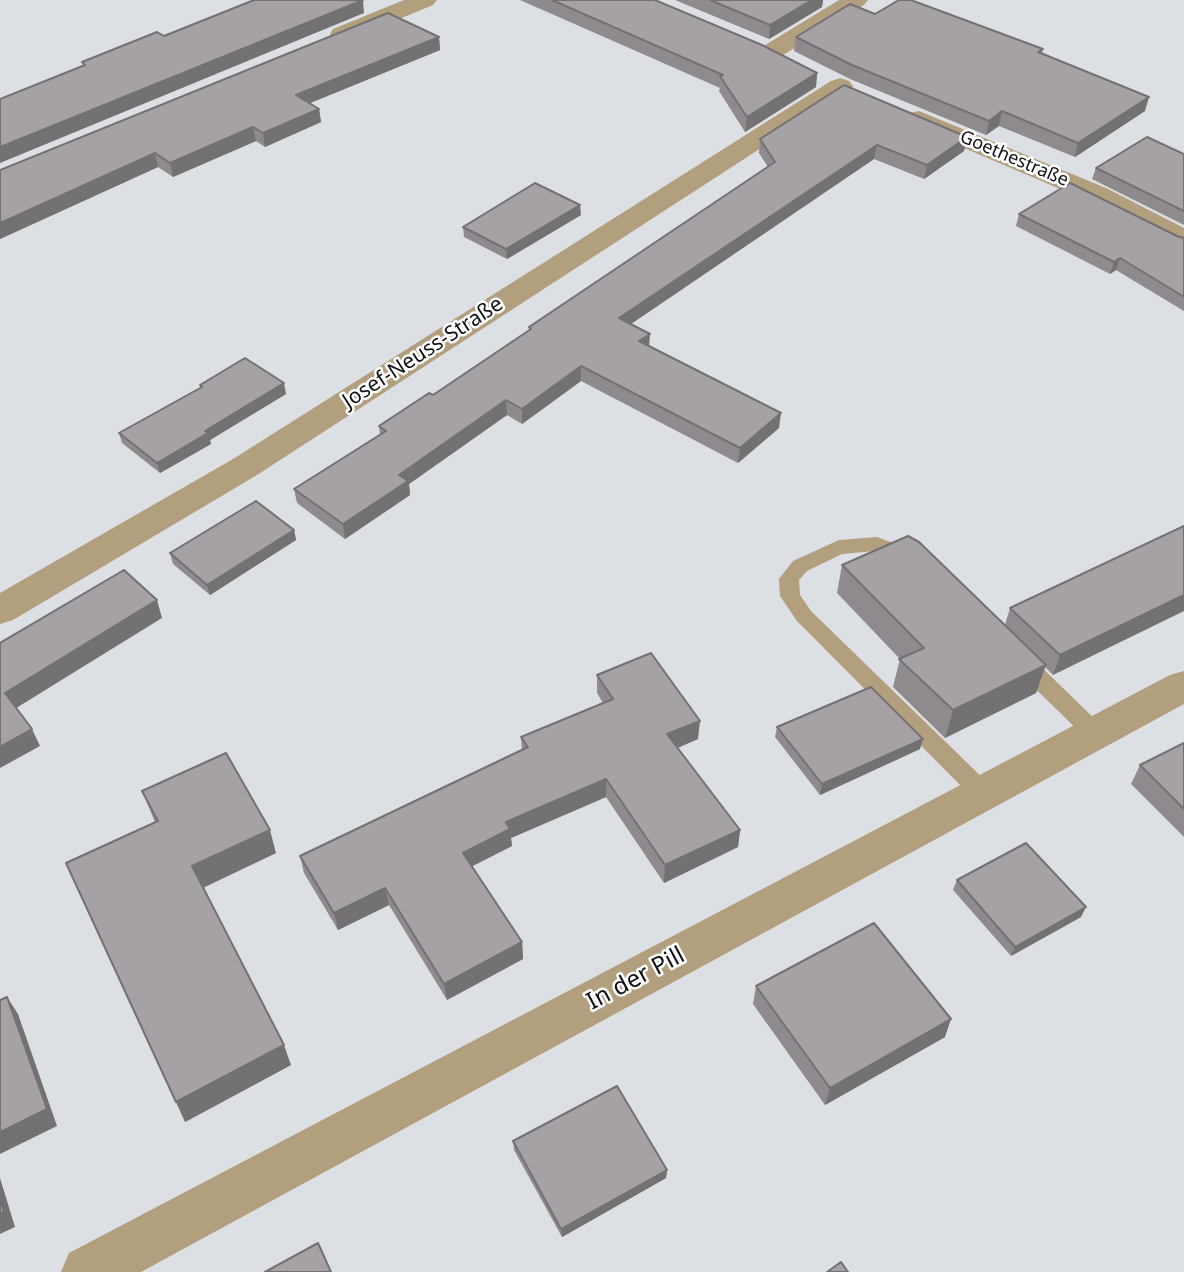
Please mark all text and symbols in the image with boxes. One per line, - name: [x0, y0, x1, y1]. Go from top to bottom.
- street label: Goethestraße: [957, 126, 1071, 192]
- street label: Josef-Neuss-Straße: [338, 292, 508, 414]
- street label: In der Pill: [582, 941, 690, 1017]

